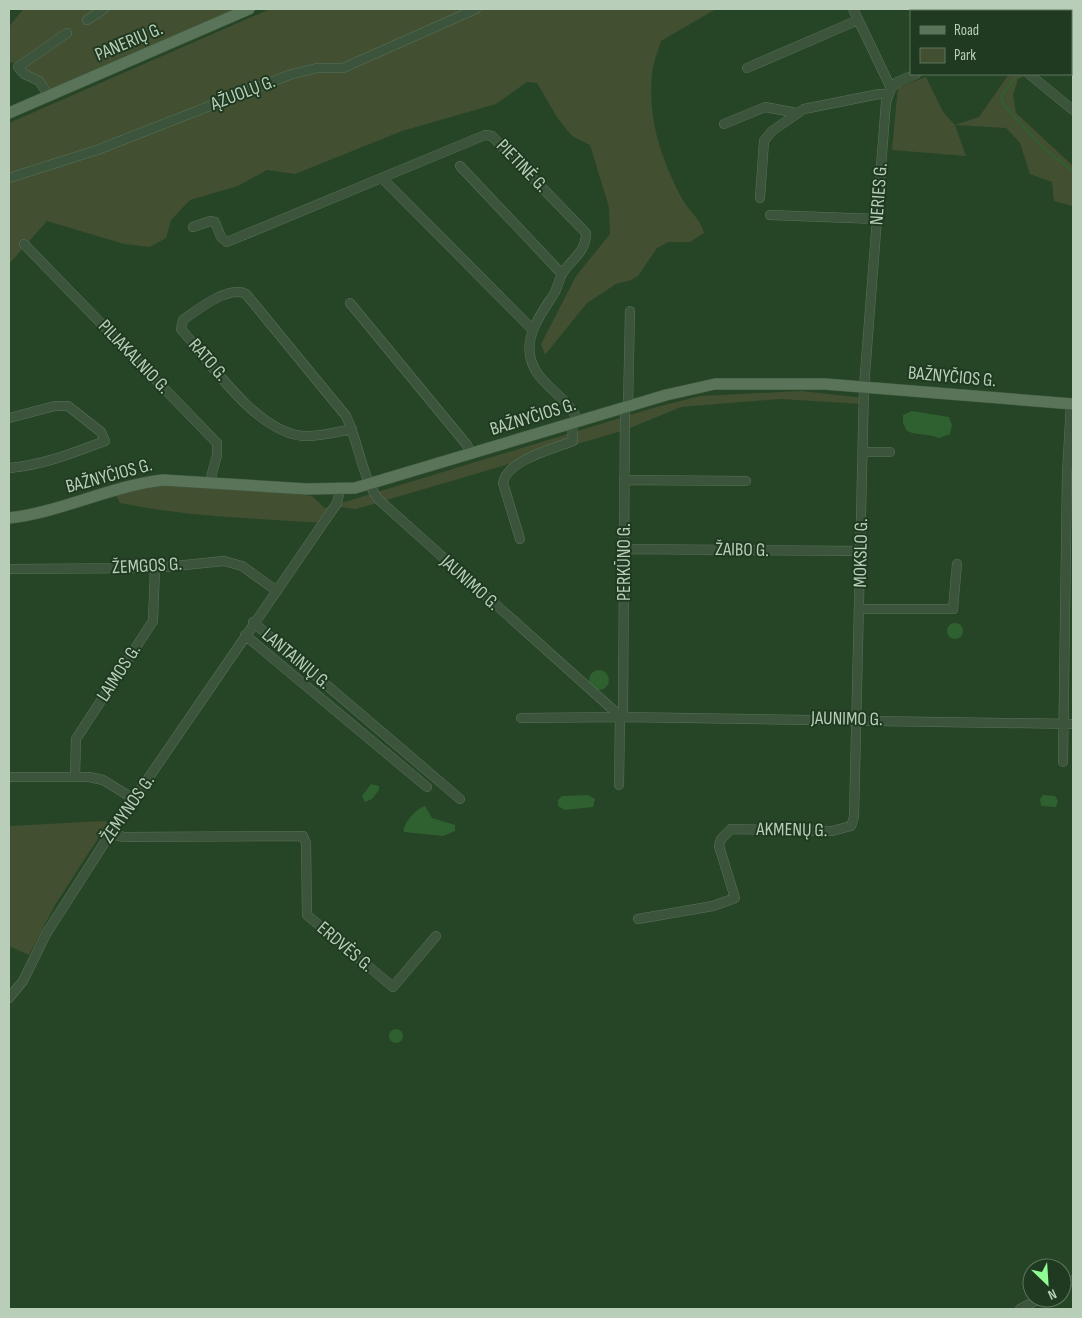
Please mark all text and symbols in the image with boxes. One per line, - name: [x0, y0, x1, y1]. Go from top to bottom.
- legend: [910, 10, 1072, 75]
- street label: PANERIŲ G.: [92, 17, 166, 67]
- text: Road: [954, 21, 979, 40]
- text: Park: [954, 46, 976, 65]
- street label: ĄŽUOLŲ G.: [207, 70, 279, 116]
- street label: PIETINĖ G.: [491, 135, 553, 197]
- street label: NERIES G.: [865, 162, 893, 226]
- street label: PILIAKALNIO G.: [93, 315, 175, 399]
- street label: RATO G.: [183, 334, 233, 386]
- street label: BAŽNYČIOS G.: [907, 362, 997, 392]
- street label: BAŽNYČIOS G.: [487, 393, 579, 441]
- street label: BAŽNYČIOS G.: [63, 453, 155, 499]
- street label: MOKSLO G.: [849, 518, 873, 588]
- street label: PERKŪNO G.: [613, 523, 636, 601]
- street label: ŽAIBO G.: [715, 538, 769, 562]
- street label: JAUNIMO G.: [435, 550, 504, 616]
- street label: ŽEMGOS G.: [111, 553, 183, 579]
- street label: LANTAINIŲ G.: [257, 624, 335, 694]
- street label: LAIMOS G.: [92, 640, 146, 706]
- street label: JAUNIMO G.: [810, 707, 883, 731]
- street label: ŽEMYNOS G.: [96, 770, 160, 848]
- street label: AKMENŲ G.: [755, 818, 828, 842]
- street label: ERDVĖS G.: [312, 917, 378, 977]
- north arrow: [1022, 1258, 1072, 1308]
- text: N: [1045, 1285, 1059, 1304]

